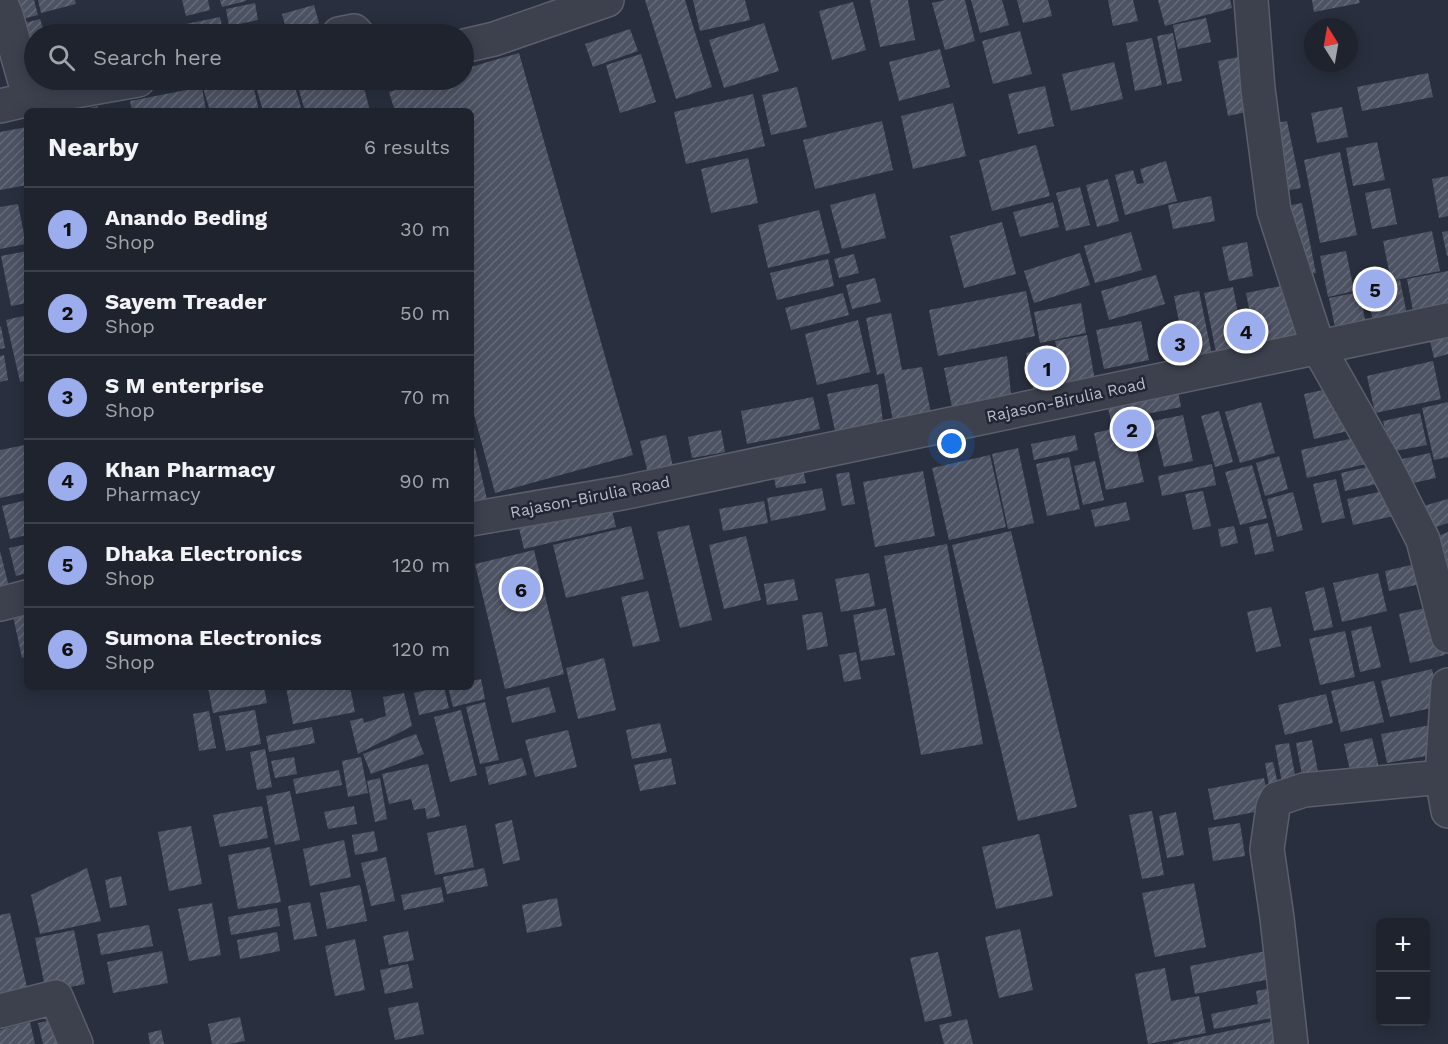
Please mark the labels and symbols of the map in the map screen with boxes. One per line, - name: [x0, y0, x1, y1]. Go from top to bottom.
- north arrow: [1304, 18, 1358, 72]
- pin: 5: [1356, 266, 1394, 312]
- pin: 4: [1226, 308, 1266, 354]
- pin: 3: [1160, 320, 1200, 366]
- pin: 1: [1028, 346, 1066, 391]
- street label: Rajason-Birulia Road: [985, 374, 1147, 426]
- pin: 2: [1112, 406, 1152, 452]
- your location: [937, 429, 966, 458]
- street label: Rajason-Birulia Road: [508, 472, 672, 522]
- pin: 6: [502, 566, 540, 612]

